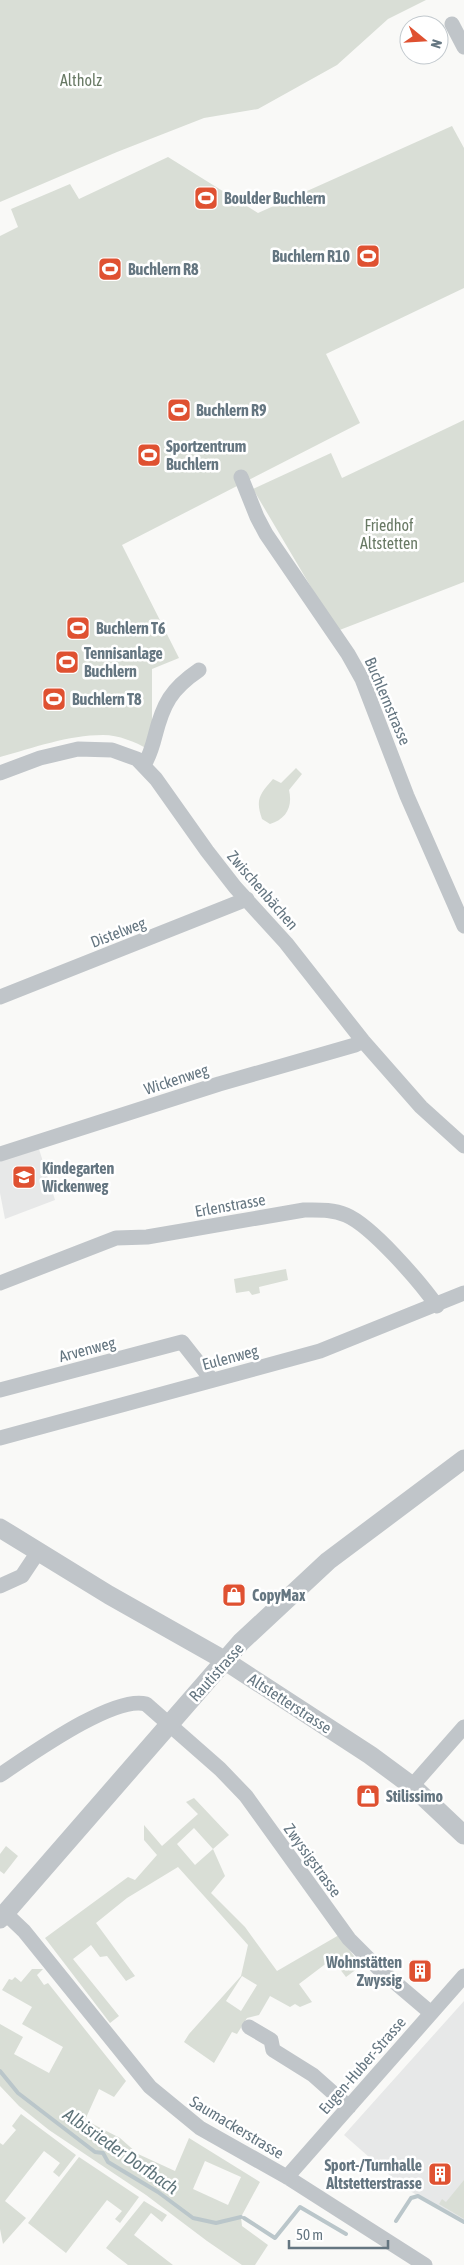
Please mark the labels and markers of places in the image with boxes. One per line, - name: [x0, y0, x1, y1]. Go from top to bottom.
- sports icon: Boulder Buchlern: [193, 185, 219, 211]
- place label: Boulder Buchlern: [224, 189, 326, 207]
- sports icon: Buchlern R10: [355, 243, 381, 269]
- place label: Buchlern R10: [272, 247, 350, 265]
- sports icon: Buchlern R8: [97, 256, 123, 282]
- place label: Buchlern R8: [128, 260, 199, 278]
- sports icon: Buchlern R9: [166, 397, 192, 423]
- place label: Buchlern R9: [196, 401, 267, 419]
- place label: Sportzentrum Buchlern: [166, 437, 246, 473]
- sports icon: Sportzentrum Buchlern: [136, 442, 162, 468]
- sports icon: Buchlern T6: [65, 615, 91, 641]
- place label: Buchlern T6: [96, 619, 166, 637]
- place label: Tennisanlage Buchlern: [84, 644, 163, 680]
- sports icon: Tennisanlage Buchlern: [54, 649, 80, 675]
- sports icon: Buchlern T8: [41, 686, 67, 712]
- place label: Buchlern T8: [72, 690, 142, 708]
- place label: Kindegarten Wickenweg: [41, 1159, 114, 1195]
- school or university icon: Kindegarten Wickenweg: [11, 1164, 37, 1190]
- shop icon: CopyMax: [221, 1582, 247, 1608]
- place label: CopyMax: [252, 1586, 306, 1604]
- shop icon: Stilissimo: [355, 1783, 381, 1809]
- place label: Stilissimo: [386, 1787, 443, 1805]
- place label: Wohnstätten Zwyssig: [325, 1953, 402, 1989]
- building icon: Wohnstätten Zwyssig: [407, 1958, 433, 1984]
- place label: Sport-/Turnhalle Altstetterstrasse: [324, 2156, 422, 2192]
- building icon: Sport-/Turnhalle Altstetterstrasse: [427, 2161, 453, 2187]

